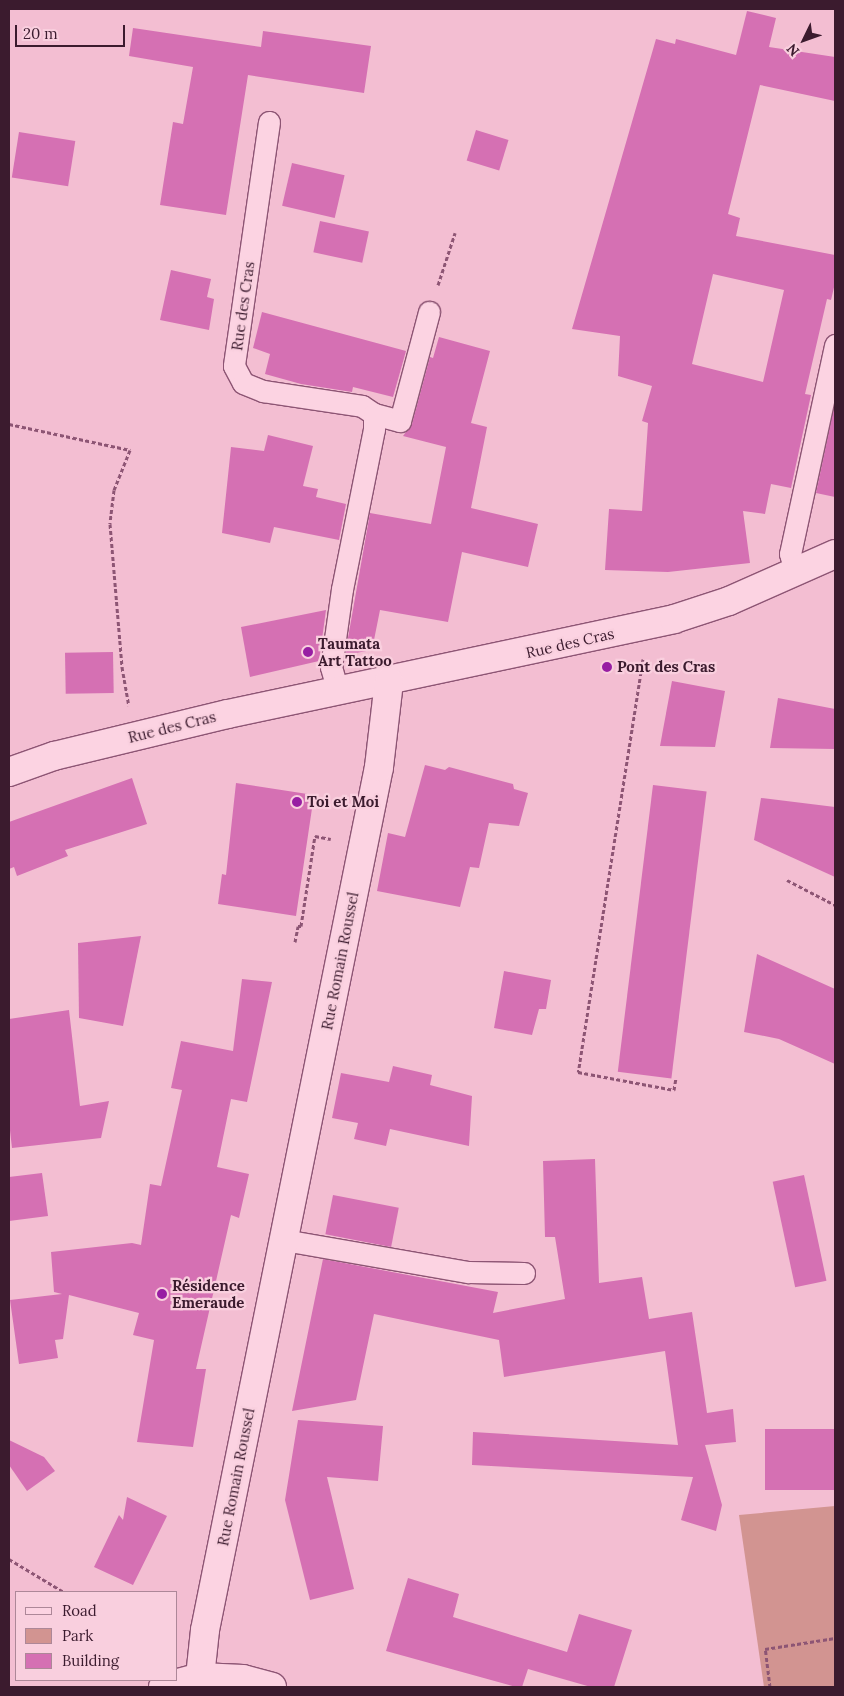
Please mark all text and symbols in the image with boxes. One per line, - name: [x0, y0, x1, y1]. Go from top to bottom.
- scale bar: [18, 15, 128, 47]
- north arrow: [779, 15, 829, 65]
- text: 20 m: [23, 24, 58, 43]
- text: N: [783, 40, 803, 60]
- street label: Rue des Cras: [228, 260, 258, 352]
- street label: Rue des Cras: [524, 624, 616, 662]
- place label: Taumata Art Tattoo: [318, 634, 392, 669]
- marker: Taumata Art Tattoo: [302, 646, 314, 658]
- place label: Pont des Cras: [617, 658, 715, 676]
- marker: Pont des Cras: [601, 661, 613, 673]
- street label: Rue des Cras: [126, 707, 218, 747]
- place label: Toi et Moi: [307, 793, 379, 811]
- marker: Toi et Moi: [291, 796, 303, 808]
- street label: Rue Romain Roussel: [318, 891, 362, 1031]
- place label: Résidence Emeraude: [172, 1276, 245, 1311]
- marker: Résidence Emeraude: [156, 1288, 168, 1300]
- street label: Rue Romain Roussel: [214, 1407, 258, 1547]
- legend: [15, 1591, 178, 1681]
- text: Road: [62, 1601, 97, 1620]
- text: Park: [62, 1626, 93, 1645]
- text: Building: [62, 1651, 119, 1670]

